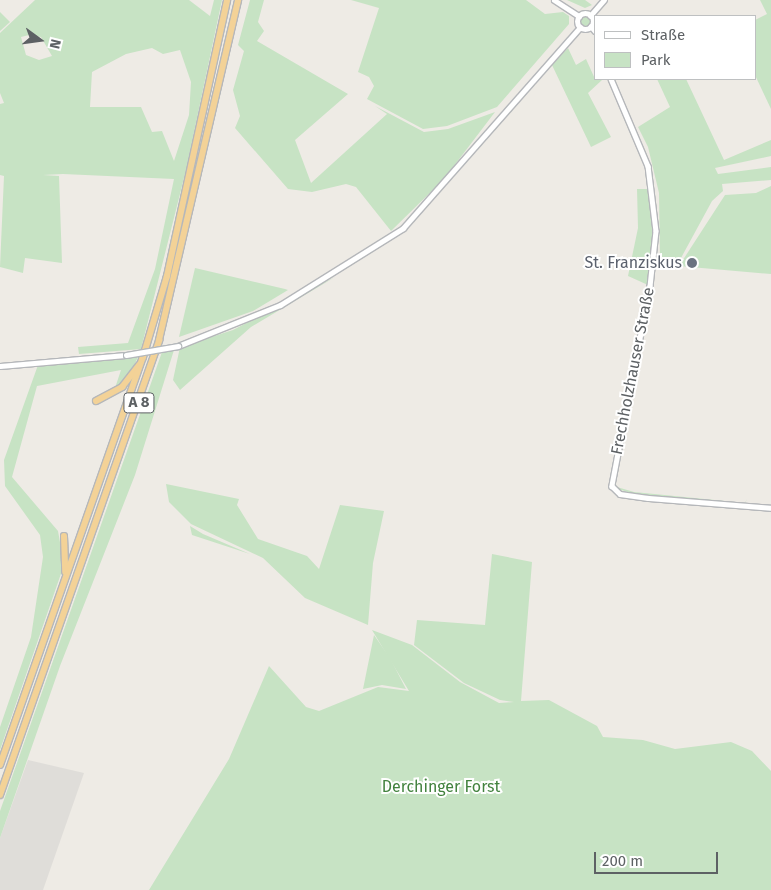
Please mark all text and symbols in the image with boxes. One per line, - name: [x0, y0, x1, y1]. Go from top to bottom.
- north arrow: [15, 15, 65, 65]
- legend: [594, 15, 756, 80]
- text: Straße: [641, 26, 685, 44]
- text: N: [46, 37, 64, 50]
- text: Park: [641, 51, 671, 69]
- place label: St. Franziskus: [585, 253, 682, 273]
- marker: St. Franziskus: [686, 257, 698, 269]
- street label: Frechholzhauser Straße: [607, 286, 659, 456]
- road number: A 8: [123, 390, 155, 416]
- park label: Derchinger Forst: [382, 777, 500, 797]
- scale bar: [596, 842, 720, 874]
- text: 200 m: [602, 852, 643, 870]

